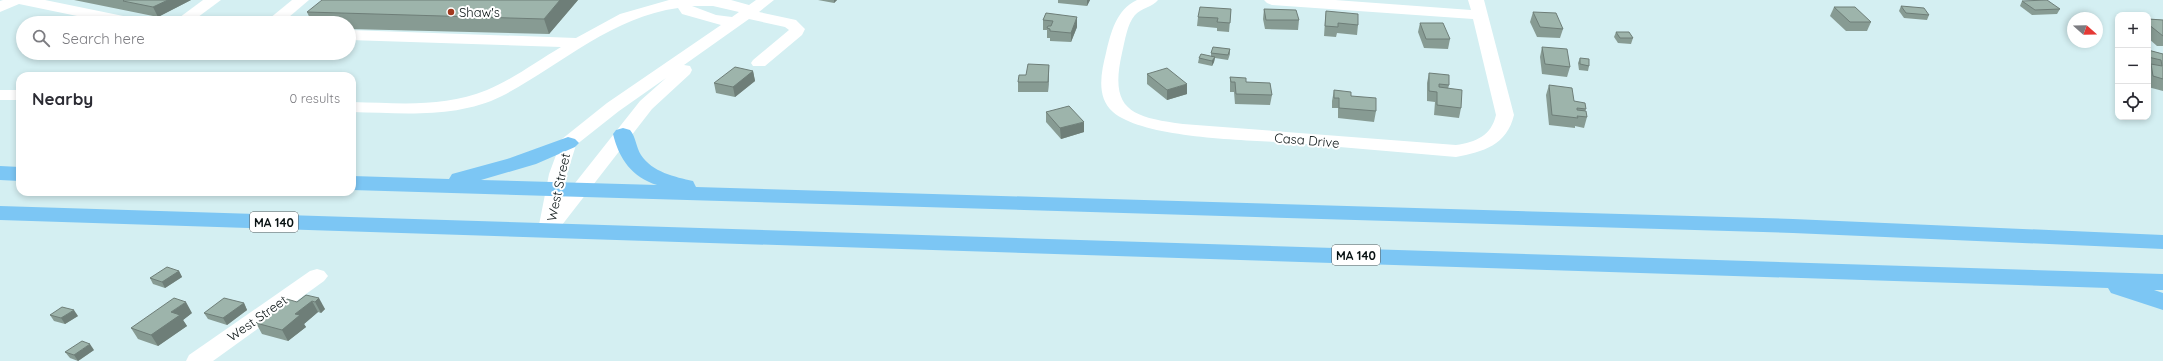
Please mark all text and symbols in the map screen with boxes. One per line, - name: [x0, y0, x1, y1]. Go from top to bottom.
- place label: Shaw's: [459, 4, 500, 20]
- marker: Shaw's: [446, 7, 456, 17]
- north arrow: [2067, 12, 2103, 48]
- map controls: [2115, 12, 2151, 120]
- button: +: [2115, 12, 2151, 48]
- search box: [16, 16, 356, 60]
- icon: search: [30, 27, 52, 49]
- text: Search here: [62, 29, 145, 48]
- button: −: [2115, 48, 2151, 84]
- button: locate: [2115, 84, 2151, 120]
- text: Nearby: [32, 88, 93, 109]
- text: 0 results: [289, 90, 340, 106]
- street label: Casa Drive: [1274, 129, 1340, 151]
- street label: West Street: [543, 151, 573, 223]
- road number: MA 140: [250, 212, 298, 232]
- road number: MA 140: [1332, 245, 1380, 265]
- street label: West Street: [224, 292, 290, 344]

